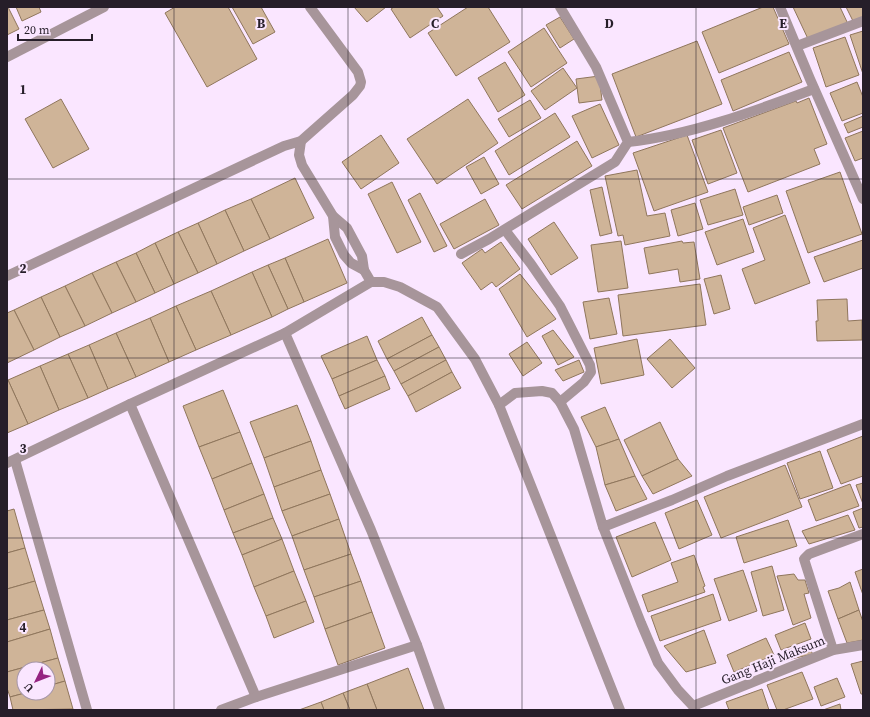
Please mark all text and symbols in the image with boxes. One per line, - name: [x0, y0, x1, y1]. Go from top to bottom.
- text: B: [257, 15, 266, 32]
- text: C: [431, 15, 439, 32]
- text: D: [604, 15, 614, 32]
- text: E: [779, 15, 787, 32]
- scale bar: [18, 16, 92, 42]
- text: 20 m: [24, 22, 50, 38]
- text: 1: [19, 81, 27, 98]
- text: 2: [19, 260, 27, 277]
- text: 3: [19, 440, 27, 457]
- text: 4: [19, 619, 27, 636]
- street label: Gang Haji Maksum: [719, 631, 828, 689]
- north arrow: [16, 661, 56, 701]
- text: U: [21, 679, 37, 696]

